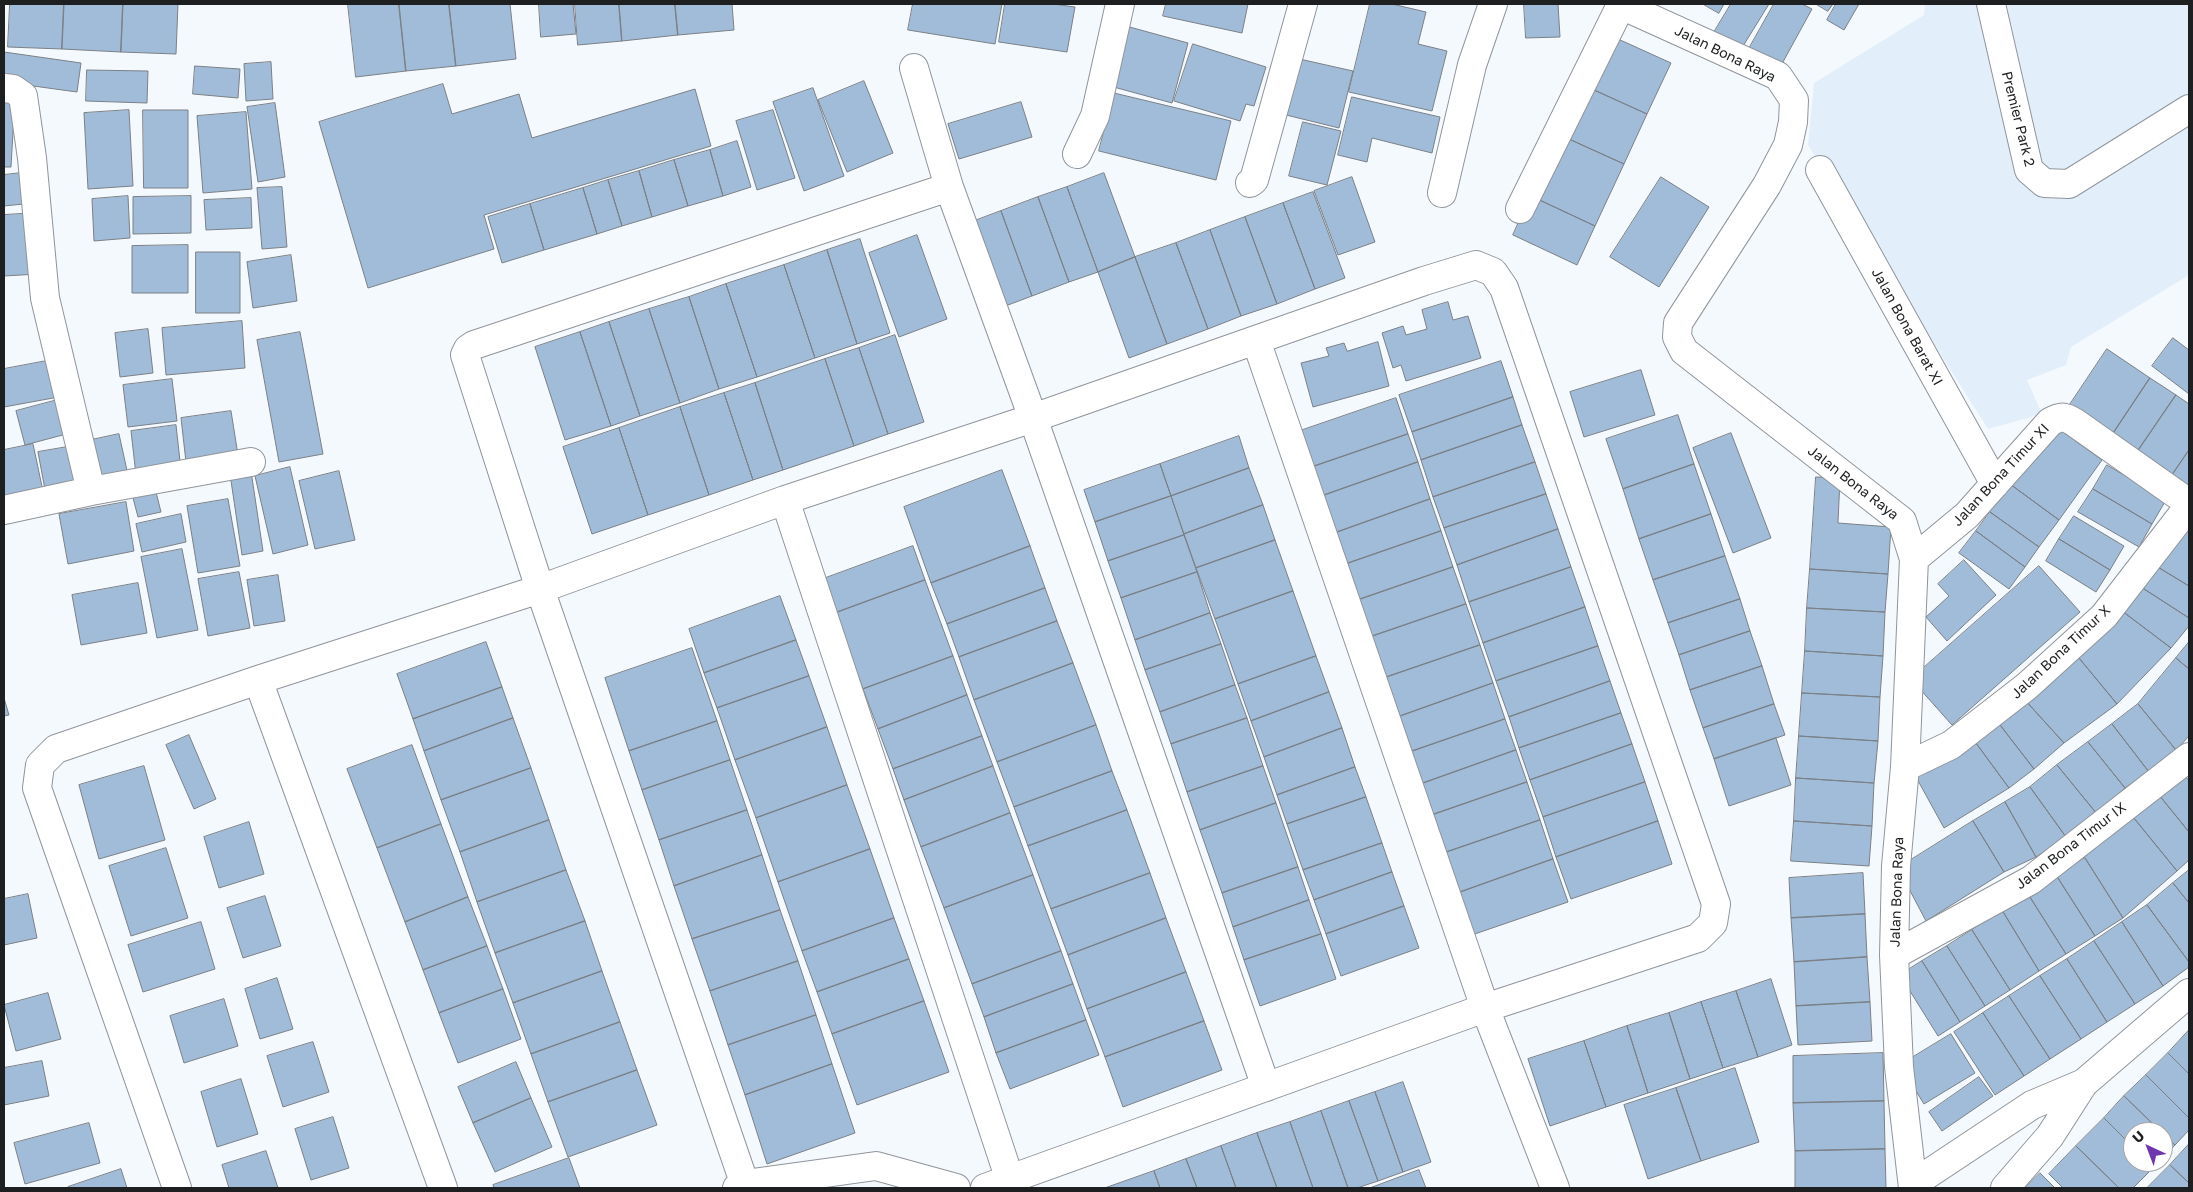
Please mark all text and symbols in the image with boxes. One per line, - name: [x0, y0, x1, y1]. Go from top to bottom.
- street label: Jalan Bona Raya: [1672, 22, 1778, 86]
- street label: Premier Park 2: [1998, 70, 2038, 168]
- street label: Jalan Bona Barat XI: [1868, 266, 1946, 388]
- street label: Jalan Bona Timur XI: [1949, 420, 2053, 530]
- street label: Jalan Bona Raya: [1804, 442, 1902, 524]
- street label: Jalan Bona Timur X: [2008, 602, 2114, 702]
- street label: Jalan Bona Timur IX: [2012, 799, 2130, 893]
- street label: Jalan Bona Raya: [1887, 837, 1907, 947]
- north arrow: [2123, 1122, 2173, 1172]
- text: U: [2129, 1127, 2148, 1146]

